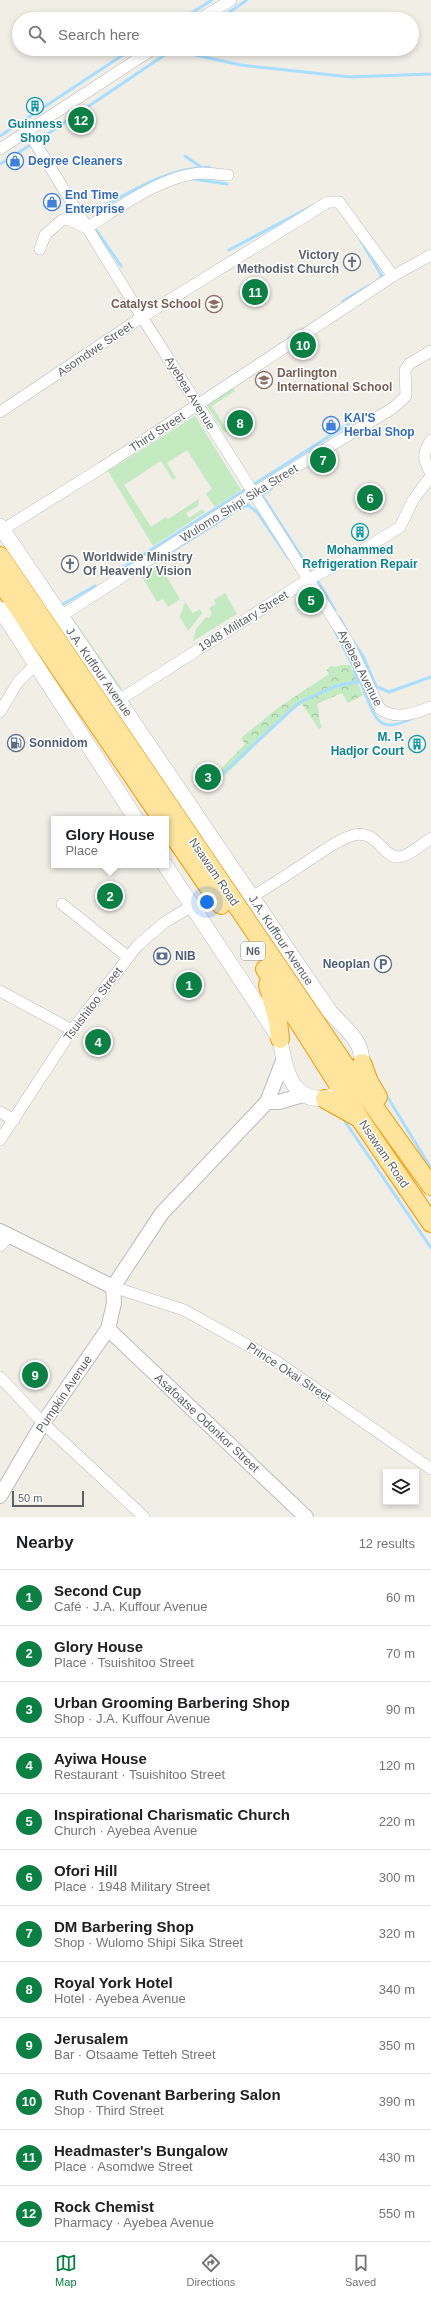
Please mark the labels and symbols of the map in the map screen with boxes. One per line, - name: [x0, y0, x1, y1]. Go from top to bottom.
- building icon: Guinness Shop: [25, 96, 45, 116]
- pin: 12: [68, 105, 94, 135]
- place label: Guinness Shop: [8, 117, 63, 145]
- shop icon: Degree Cleaners: [5, 151, 25, 171]
- place label: Degree Cleaners: [28, 154, 123, 168]
- place label: End Time Enterprise: [65, 188, 125, 216]
- shop icon: End Time Enterprise: [42, 192, 62, 212]
- place label: Victory Methodist Church: [237, 248, 339, 276]
- church icon: Victory Methodist Church: [342, 252, 362, 272]
- pin: 11: [242, 277, 268, 307]
- school or university icon: Catalyst School: [204, 294, 224, 314]
- place label: Catalyst School: [111, 297, 201, 311]
- street label: Asomdwe Street: [55, 318, 136, 379]
- pin: 10: [290, 330, 316, 360]
- street label: Ayebea Avenue: [162, 354, 218, 432]
- place label: Darlington International School: [277, 366, 392, 394]
- school or university icon: Darlington International School: [254, 370, 274, 390]
- pin: 8: [227, 408, 253, 438]
- street label: Third Street: [127, 409, 188, 455]
- place label: KAI'S Herbal Shop: [344, 411, 415, 439]
- shop icon: KAI'S Herbal Shop: [321, 415, 341, 435]
- pin: 7: [310, 445, 336, 475]
- street label: Wulomo Shipi Sika Street: [178, 461, 301, 545]
- pin: 6: [357, 483, 383, 513]
- building icon: Mohammed Refrigeration Repair: [350, 522, 370, 542]
- place label: Mohammed Refrigeration Repair: [302, 543, 418, 571]
- place label: Worldwide Ministry Of Heavenly Vision: [83, 550, 193, 578]
- church icon: Worldwide Ministry Of Heavenly Vision: [60, 554, 80, 574]
- pin: 5: [298, 585, 324, 615]
- street label: 1948 Military Street: [195, 587, 291, 654]
- street label: J.A. Kuffour Avenue: [63, 625, 135, 720]
- street label: Ayebea Avenue: [335, 628, 385, 709]
- place label: M. P. Hadjor Court: [331, 730, 404, 758]
- fuel station icon: Sonnidom: [6, 733, 26, 753]
- building icon: M. P. Hadjor Court: [407, 734, 427, 754]
- place label: Sonnidom: [29, 736, 88, 750]
- pin: 3: [195, 762, 221, 792]
- street label: Nsawam Road: [186, 835, 242, 909]
- pin: 2: [97, 881, 123, 911]
- your location: [197, 892, 217, 912]
- street label: J.A. Kuffour Avenue: [246, 892, 317, 988]
- road number: N6: [241, 942, 265, 960]
- bank icon: NIB: [152, 946, 172, 966]
- place label: NIB: [175, 949, 196, 963]
- parking icon: Neoplan: [373, 954, 393, 974]
- place label: Neoplan: [323, 957, 370, 971]
- street label: Tsuishitoo Street: [61, 964, 126, 1044]
- pin: 1: [176, 970, 202, 1000]
- pin: 4: [85, 1027, 111, 1057]
- street label: Nsawam Road: [356, 1117, 412, 1191]
- street label: Prince Okai Street: [244, 1340, 334, 1405]
- street label: Pumpkin Avenue: [33, 1353, 95, 1435]
- pin: 9: [22, 1360, 48, 1390]
- street label: Asafoatse Odonkor Street: [152, 1371, 263, 1476]
- scale bar: [12, 1489, 84, 1508]

